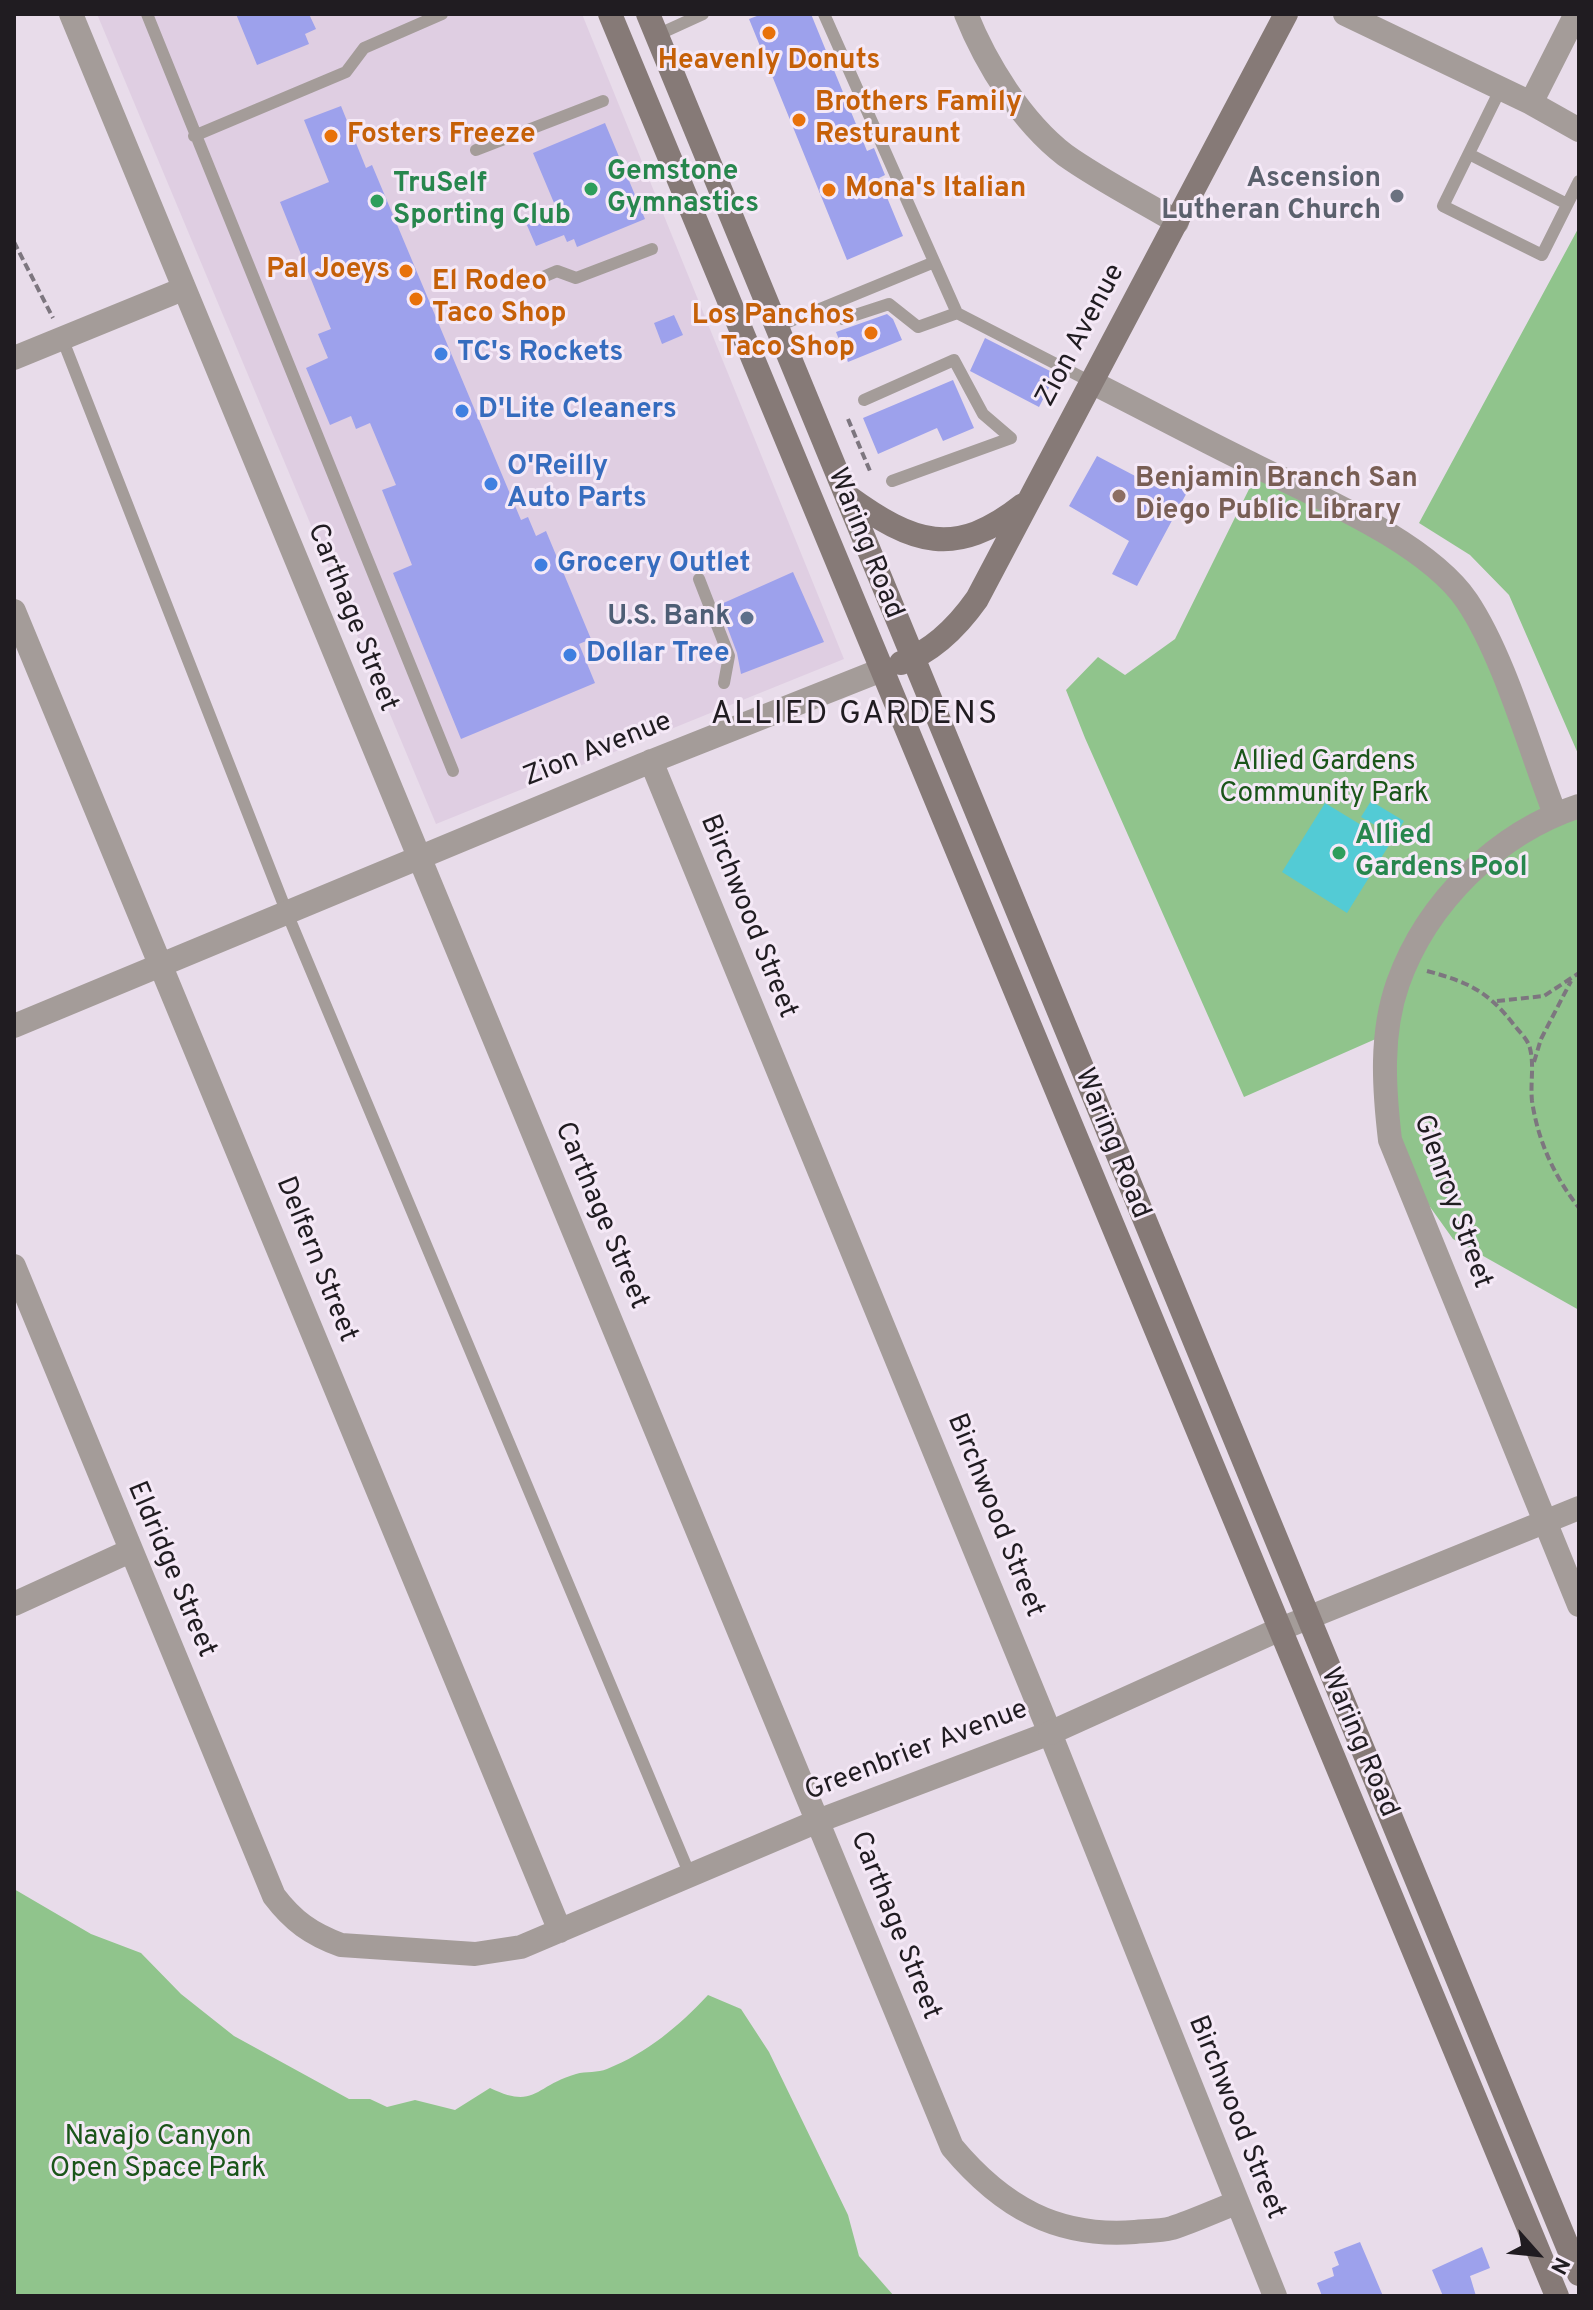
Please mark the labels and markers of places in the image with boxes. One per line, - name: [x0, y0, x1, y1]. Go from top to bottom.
- marker: Heavenly Donuts: [760, 24, 778, 42]
- place label: Heavenly Donuts: [658, 45, 880, 79]
- place label: Brothers Family Resturaunt: [815, 87, 1022, 153]
- marker: Brothers Family Resturaunt: [790, 111, 808, 129]
- place label: Fosters Freeze: [347, 119, 536, 153]
- marker: Fosters Freeze: [322, 127, 340, 145]
- place label: Gemstone Gymnastics: [607, 156, 759, 222]
- place label: Ascension Lutheran Church: [1161, 163, 1381, 229]
- place label: TruSelf Sporting Club: [393, 168, 571, 234]
- place label: Mona's Italian: [845, 173, 1026, 207]
- marker: Gemstone Gymnastics: [582, 180, 600, 198]
- marker: Mona's Italian: [820, 181, 838, 199]
- marker: Ascension Lutheran Church: [1388, 187, 1406, 205]
- marker: TruSelf Sporting Club: [368, 192, 386, 210]
- place label: Pal Joeys: [266, 254, 390, 288]
- marker: Pal Joeys: [397, 262, 415, 280]
- place label: El Rodeo Taco Shop: [432, 266, 566, 332]
- marker: El Rodeo Taco Shop: [407, 290, 425, 308]
- place label: Los Panchos Taco Shop: [692, 300, 855, 366]
- marker: Los Panchos Taco Shop: [862, 324, 880, 342]
- place label: TC's Rockets: [457, 337, 623, 371]
- marker: TC's Rockets: [432, 345, 450, 363]
- place label: D'Lite Cleaners: [478, 394, 677, 428]
- marker: D'Lite Cleaners: [453, 402, 471, 420]
- place label: O'Reilly Auto Parts: [507, 451, 647, 517]
- place label: Benjamin Branch San Diego Public Library: [1135, 463, 1418, 529]
- marker: O'Reilly Auto Parts: [482, 475, 500, 493]
- marker: Benjamin Branch San Diego Public Library: [1110, 487, 1128, 505]
- place label: Grocery Outlet: [557, 548, 750, 582]
- marker: Grocery Outlet: [532, 556, 550, 574]
- place label: U.S. Bank: [607, 601, 731, 635]
- marker: U.S. Bank: [738, 609, 756, 627]
- place label: Dollar Tree: [586, 638, 730, 672]
- marker: Dollar Tree: [561, 646, 579, 664]
- place label: Allied Gardens Pool: [1355, 820, 1528, 886]
- marker: Allied Gardens Pool: [1330, 844, 1348, 862]

